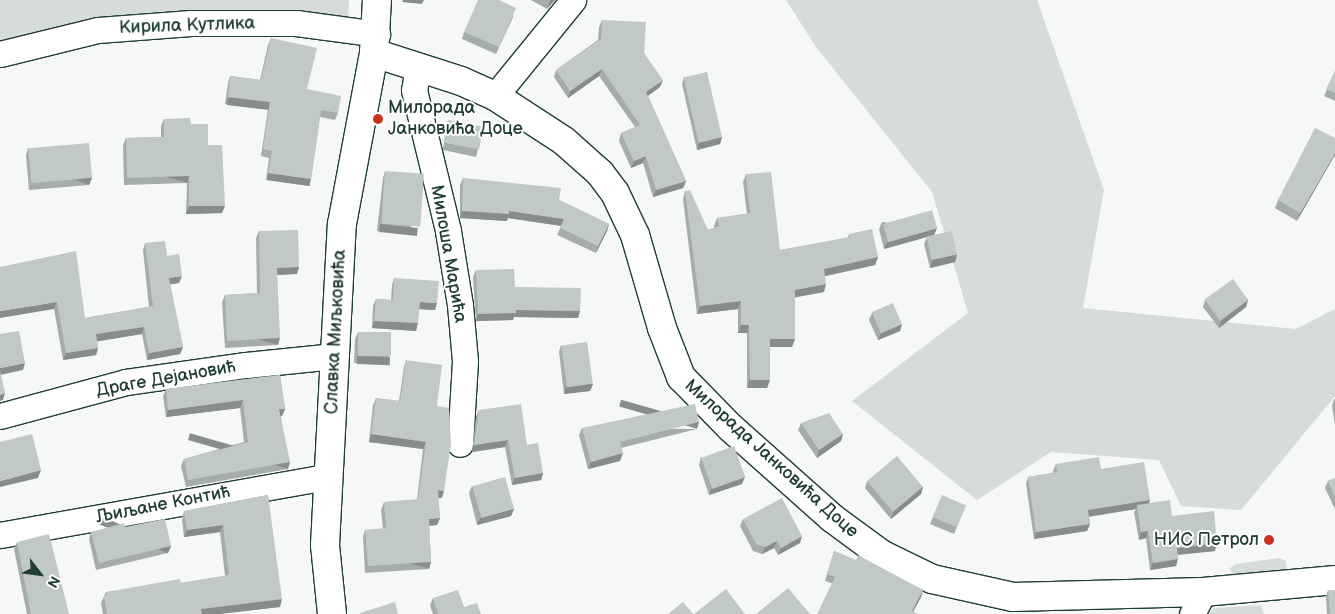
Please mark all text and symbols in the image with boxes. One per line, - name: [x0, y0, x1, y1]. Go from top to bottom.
- street label: Кирила Кутлика: [119, 13, 255, 39]
- place label: Милорада Јанковића Доце: [388, 98, 523, 140]
- marker: Милорада Јанковића Доце: [372, 113, 384, 125]
- street label: Милоша Марића: [425, 183, 471, 325]
- street label: Славка Миљковића: [321, 249, 351, 415]
- street label: Драге Дејановић: [95, 356, 237, 402]
- street label: Милорада Јанковића Доце: [680, 375, 862, 543]
- street label: Љиљане Контић: [94, 481, 232, 529]
- place label: НИС Петрол: [1154, 529, 1259, 551]
- marker: НИС Петрол: [1263, 534, 1275, 546]
- north arrow: [15, 549, 65, 599]
- text: N: [43, 573, 63, 591]

